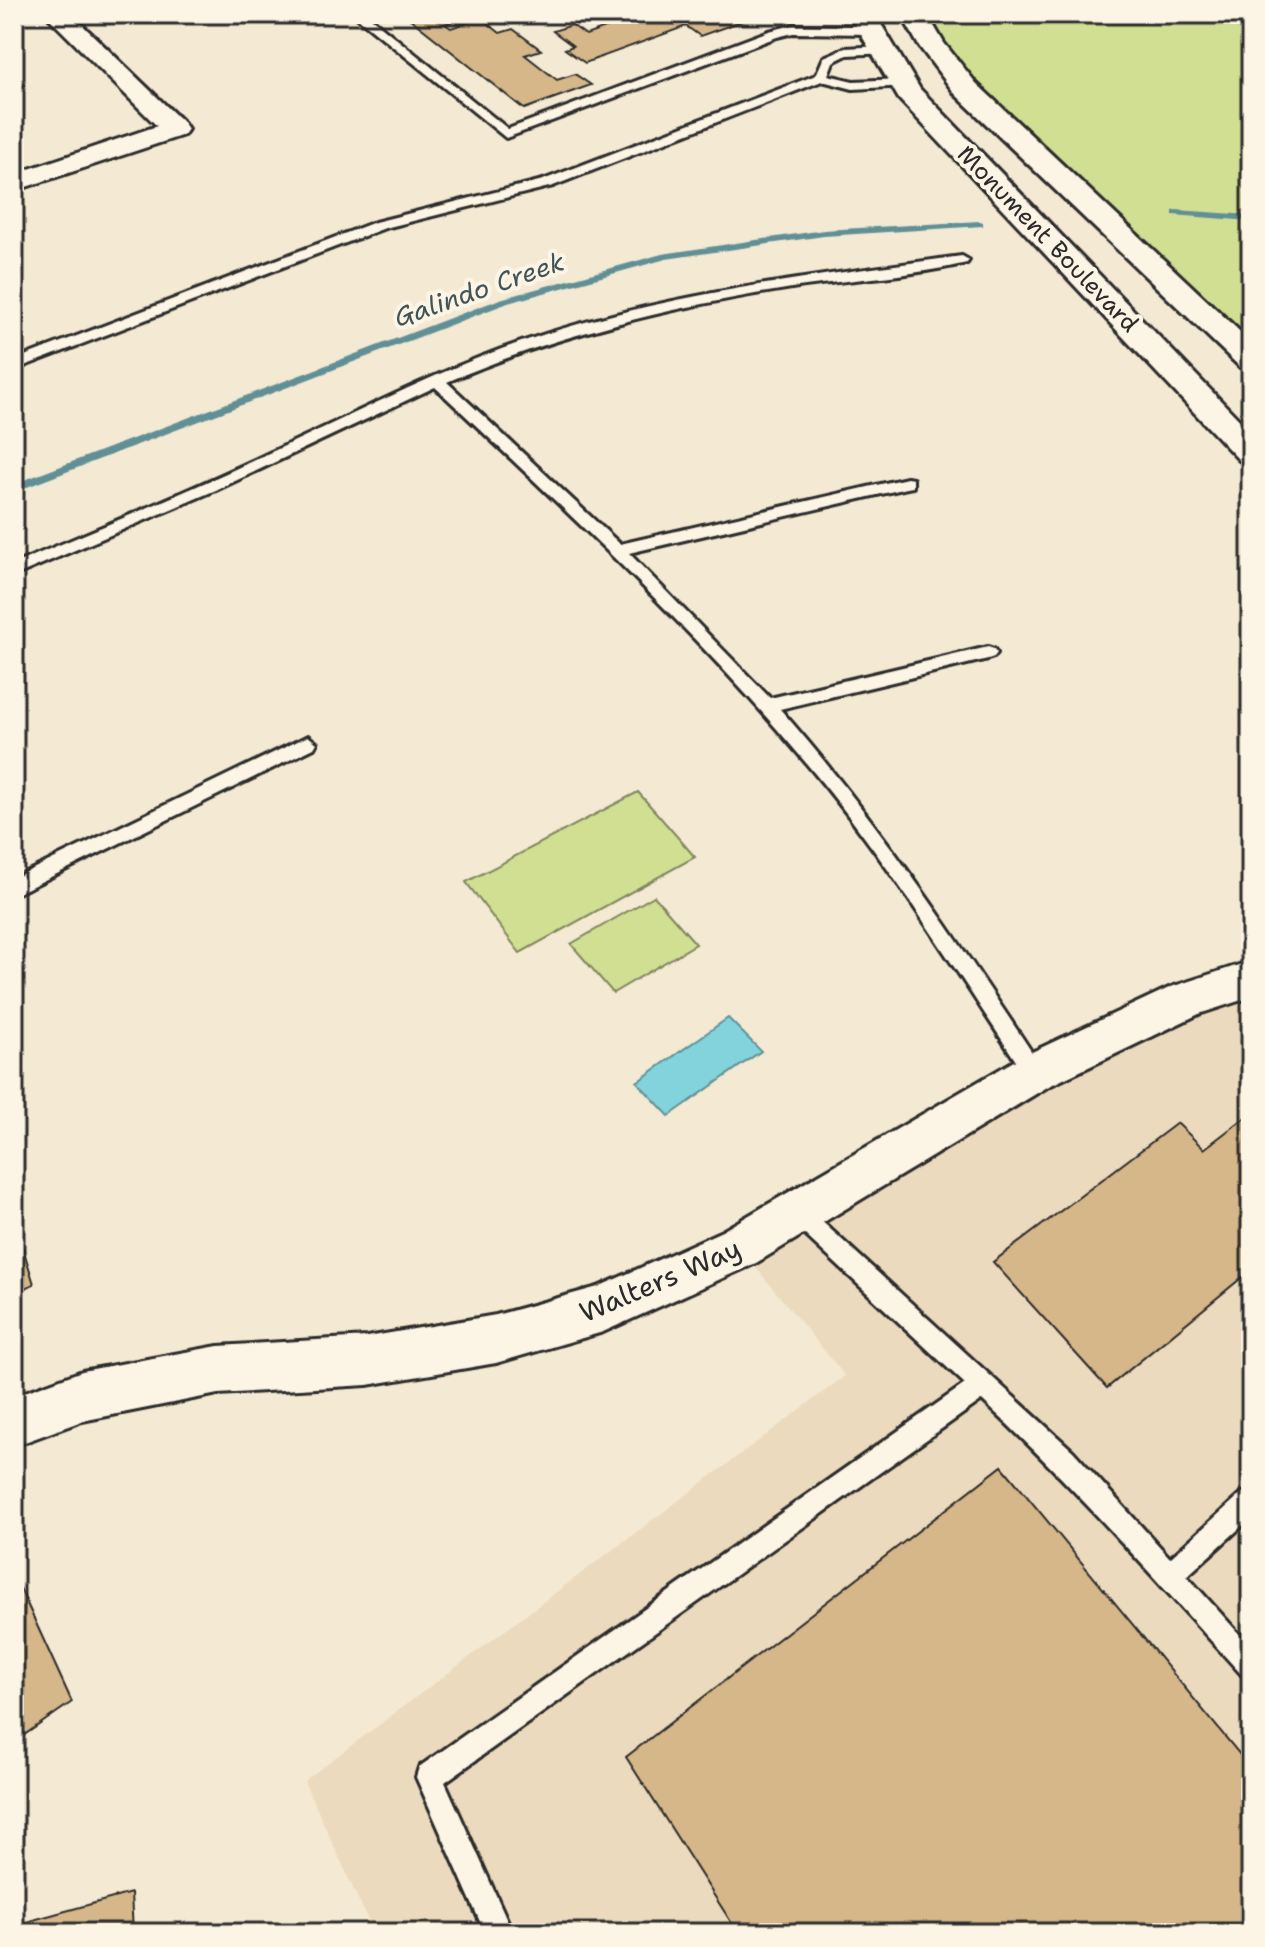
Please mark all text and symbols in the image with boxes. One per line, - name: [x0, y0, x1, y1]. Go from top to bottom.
- street label: Monument Boulevard: [950, 139, 1146, 339]
- water label: Galindo Creek: [389, 243, 569, 335]
- street label: Walters Way: [573, 1229, 747, 1331]

